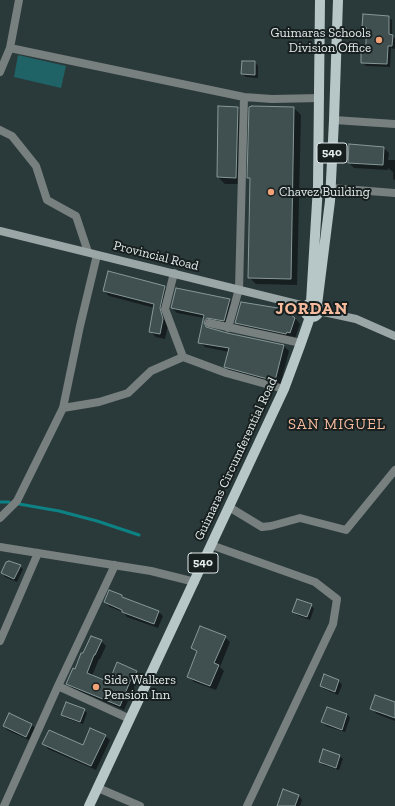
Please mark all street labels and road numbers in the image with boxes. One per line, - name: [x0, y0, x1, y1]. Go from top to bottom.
- road number: 540: [317, 143, 347, 163]
- street label: Provincial Road: [112, 238, 200, 274]
- street label: Guimaras Circumferential Road: [191, 375, 281, 543]
- road number: 540: [188, 553, 218, 573]

